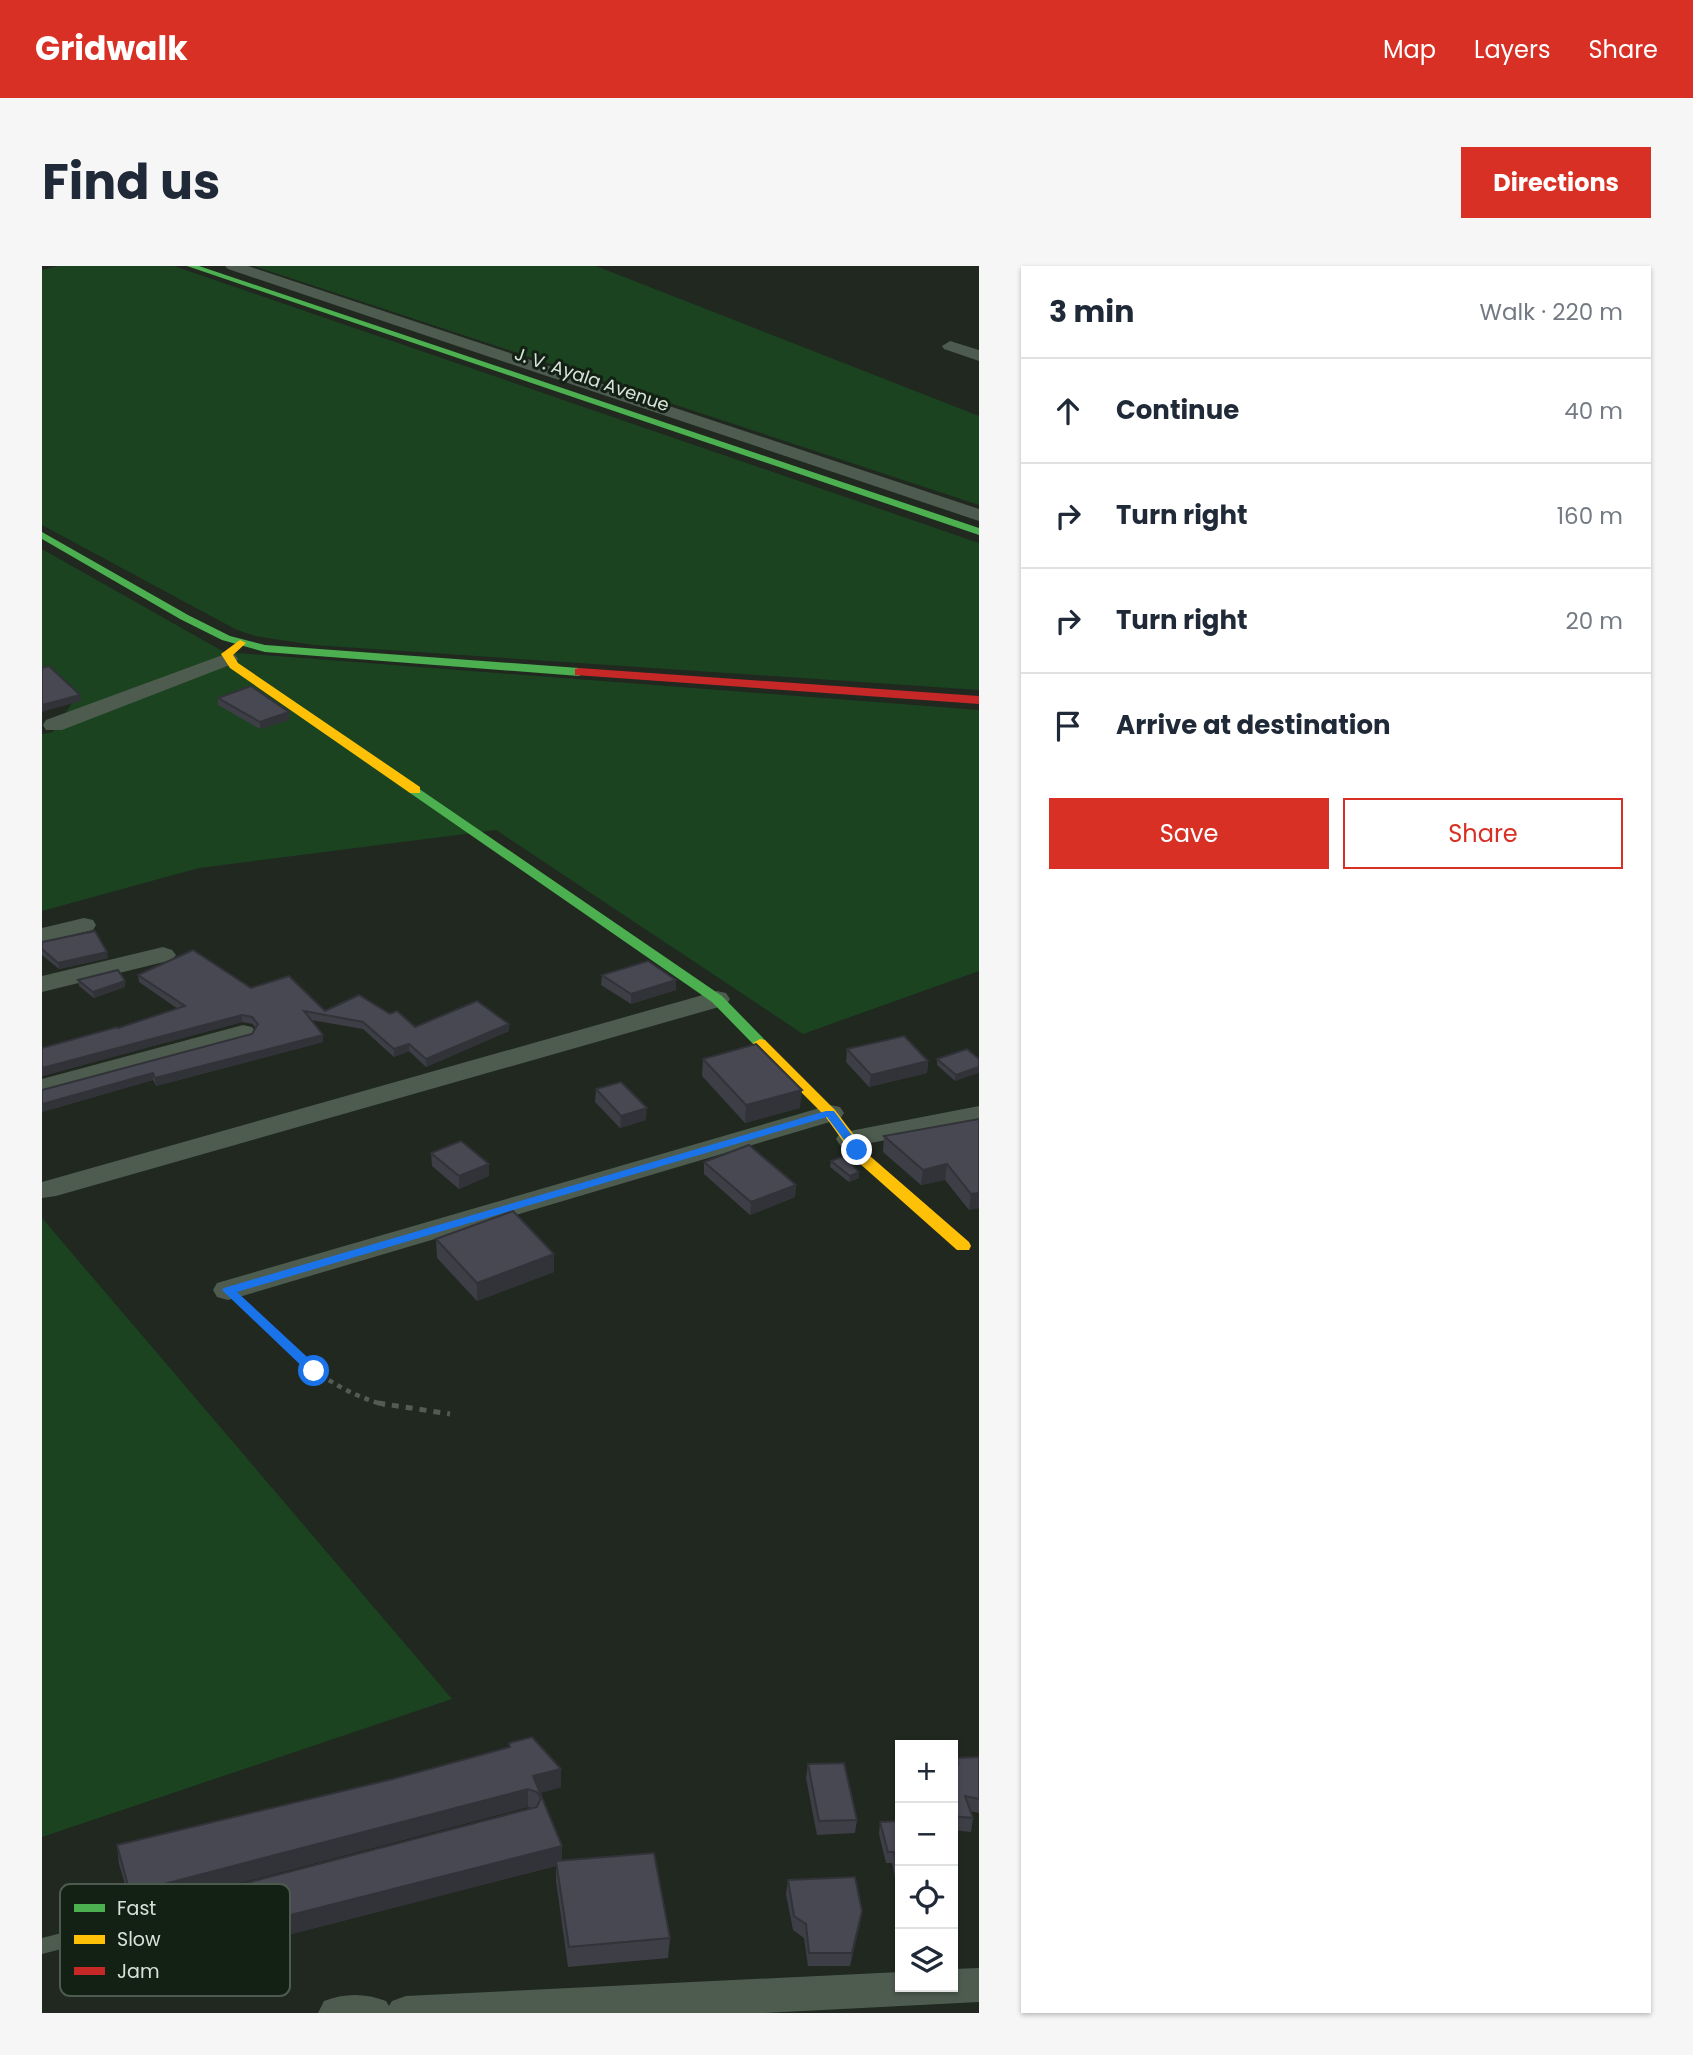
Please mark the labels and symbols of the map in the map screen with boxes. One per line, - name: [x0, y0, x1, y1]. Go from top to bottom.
- street label: J. V. Ayala Avenue: [511, 341, 673, 417]
- route end: [841, 1134, 872, 1165]
- route start: [298, 1355, 329, 1386]
- legend: [60, 1884, 290, 1996]
- text: Fast: [117, 1895, 156, 1922]
- text: Slow: [117, 1926, 161, 1953]
- text: Jam: [117, 1958, 159, 1985]

